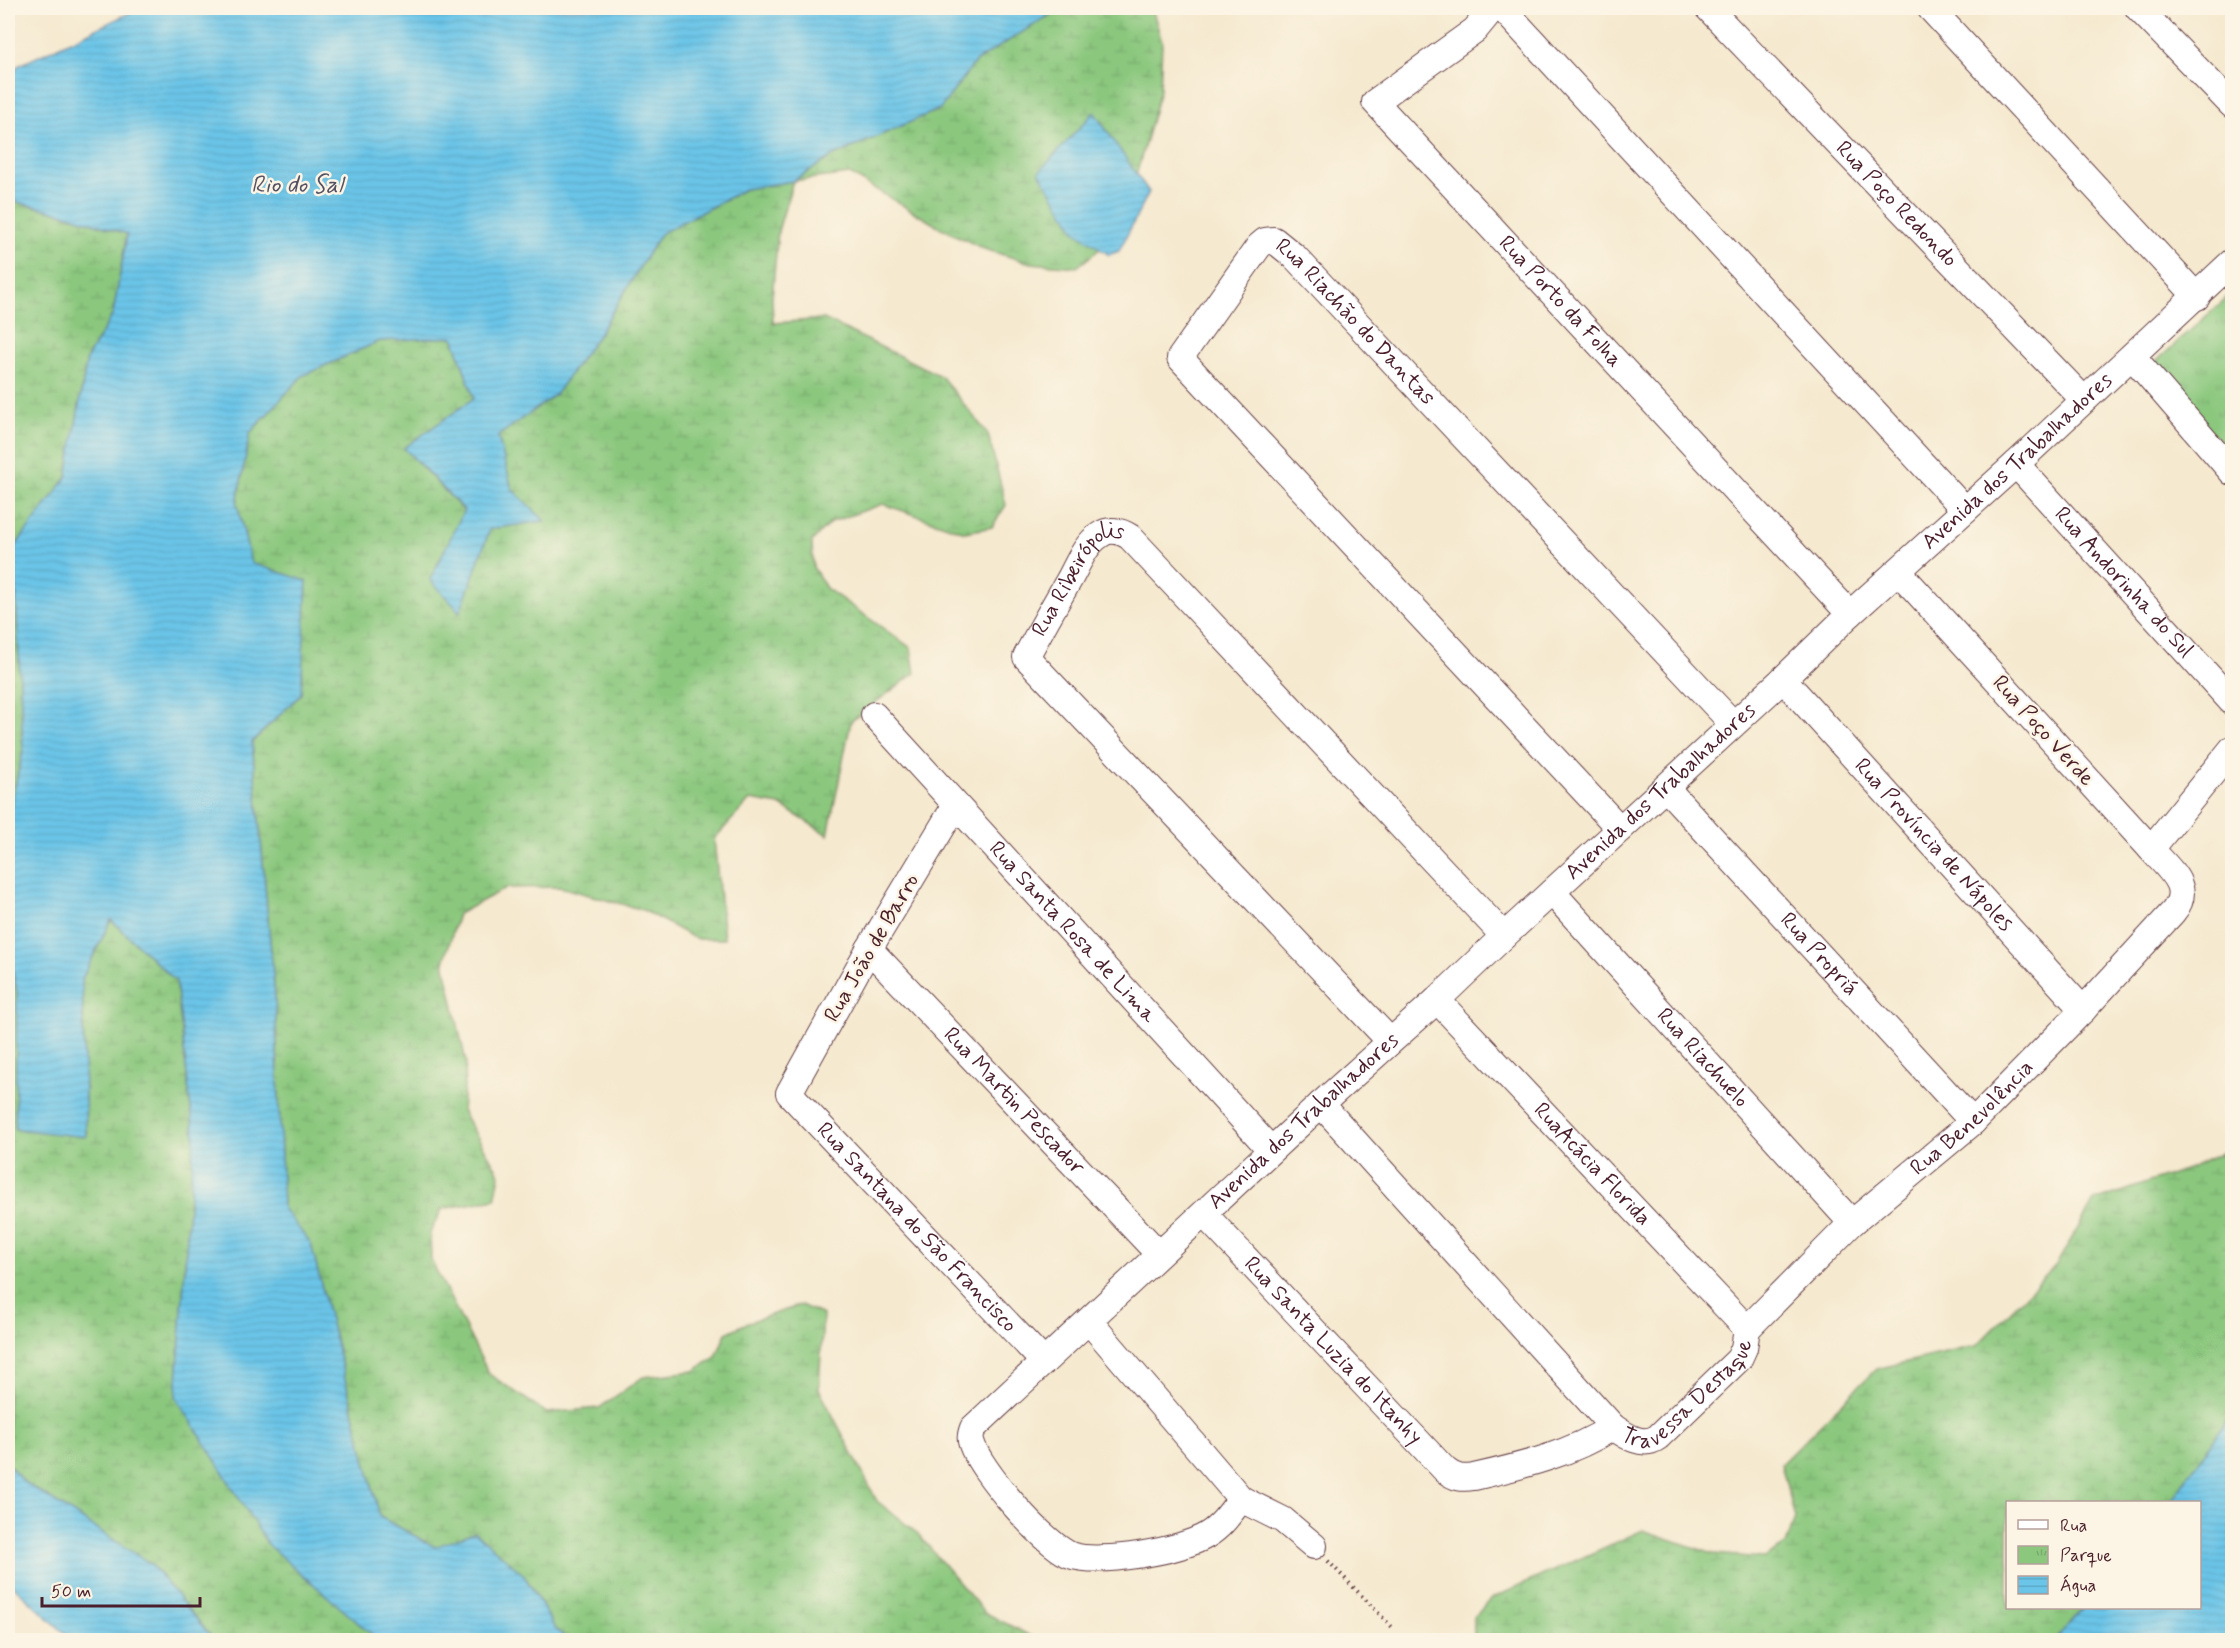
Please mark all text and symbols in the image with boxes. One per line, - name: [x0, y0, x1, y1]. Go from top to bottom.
- street label: Rua Poço Redondo: [1829, 135, 1963, 273]
- water label: Rio do Sal: [251, 170, 346, 201]
- street label: Rua Porto da Folha: [1492, 230, 1628, 373]
- street label: Rua Riachão do Dantas: [1269, 232, 1441, 412]
- street label: Avenida dos Trabalhadores: [1916, 366, 2119, 556]
- street label: Rua Andorinha do Sul: [2048, 501, 2199, 664]
- street label: Rua Ribeirópolis: [1026, 516, 1128, 642]
- street label: Rua Poço Verde: [1986, 670, 2100, 792]
- street label: Avenida dos Trabalhadores: [1559, 697, 1762, 886]
- street label: Rua Província de Nápoles: [1848, 752, 2019, 938]
- street label: Rua Santa Rosa de Lima: [982, 836, 1163, 1029]
- street label: Rua João de Barro: [818, 869, 926, 1027]
- street label: Rua Propriá: [1774, 907, 1864, 1002]
- street label: Rua Riachuelo: [1650, 1002, 1755, 1114]
- street label: Rua Martin Pescador: [937, 1021, 1091, 1181]
- street label: Avenida dos Trabalhadores: [1202, 1026, 1405, 1216]
- street label: Rua Benevolência: [1905, 1054, 2040, 1182]
- street label: RuaAcácia Florida: [1527, 1097, 1657, 1232]
- street label: Rua Santana do São Francisco: [810, 1116, 1023, 1339]
- street label: Rua Santa Luzia do Itanhy: [1237, 1251, 1428, 1451]
- street label: Travessa Destaque: [1616, 1338, 1759, 1456]
- legend: [2006, 1501, 2201, 1609]
- text: Rua: [2060, 1514, 2087, 1538]
- text: Parque: [2060, 1544, 2112, 1568]
- scale bar: [42, 1570, 200, 1608]
- text: Água: [2060, 1574, 2096, 1598]
- text: 50 m: [51, 1580, 91, 1604]

